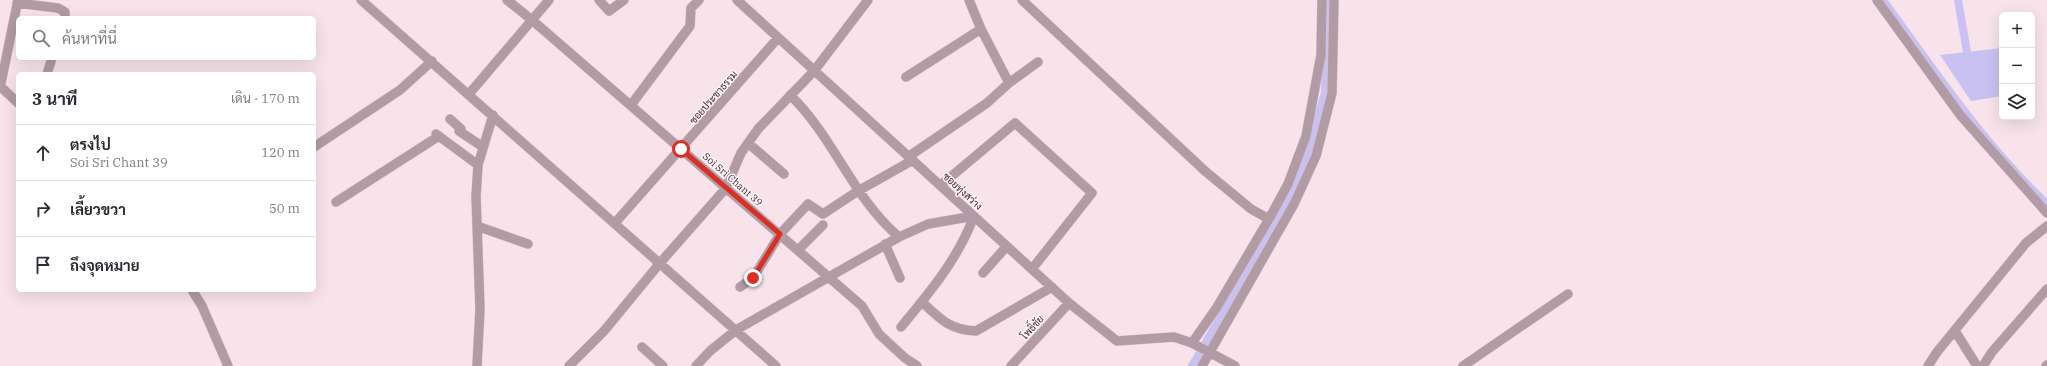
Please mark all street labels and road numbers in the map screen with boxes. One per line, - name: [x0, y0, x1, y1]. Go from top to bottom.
- street label: ซอยประชาธรรม: [687, 68, 740, 127]
- street label: Soi Sri Chant 39: [700, 150, 765, 209]
- street label: ซอยทุ่งสว่าง: [940, 170, 985, 214]
- street label: โพธิ์ชัย: [1016, 311, 1047, 343]

